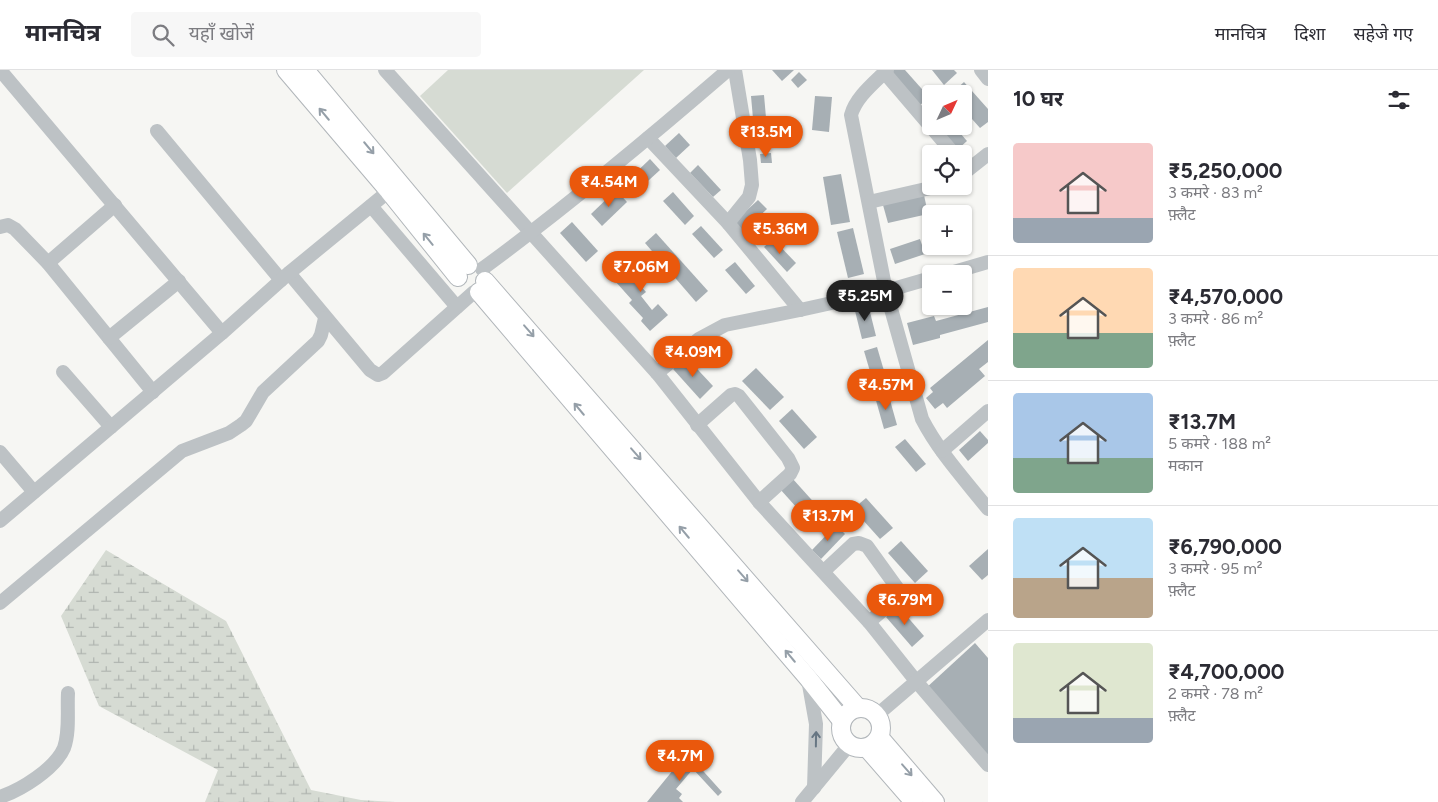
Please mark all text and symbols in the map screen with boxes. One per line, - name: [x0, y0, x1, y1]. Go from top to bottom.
- search box: [131, 12, 481, 57]
- text: मानचित्र: [25, 18, 101, 47]
- icon: search: [149, 21, 177, 49]
- text: यहाँ खोजें: [189, 22, 254, 45]
- text: मानचित्र: [1215, 23, 1266, 45]
- text: दिशा: [1294, 23, 1325, 45]
- text: सहेजे गए: [1353, 23, 1413, 45]
- north arrow: [922, 85, 972, 135]
- map controls: [922, 85, 972, 315]
- text: 10 घर: [1013, 86, 1063, 111]
- icon: filters: [1385, 86, 1413, 114]
- one-way arrow: [318, 108, 329, 121]
- pin: ₹13.5M: [725, 116, 807, 158]
- text: ₹13.5M: [740, 122, 792, 141]
- one-way arrow: [364, 141, 375, 154]
- button: locate: [922, 145, 972, 195]
- text: ₹5,250,000: [1168, 158, 1282, 183]
- icon: home: [1053, 163, 1113, 223]
- pin: ₹4.54M: [568, 166, 650, 208]
- text: ₹4.54M: [581, 172, 637, 191]
- text: 3 कमरे · 83 m²: [1168, 183, 1263, 202]
- button: +: [922, 205, 972, 255]
- text: फ़्लैट: [1168, 205, 1196, 224]
- pin: ₹5.36M: [739, 212, 821, 255]
- text: ₹5.36M: [753, 219, 807, 238]
- one-way arrow: [422, 233, 433, 246]
- pin: ₹7.06M: [600, 250, 682, 293]
- text: ₹7.06M: [613, 257, 669, 276]
- button: −: [922, 265, 972, 315]
- pin: ₹5.25M: [824, 280, 906, 322]
- text: ₹4,570,000: [1168, 284, 1283, 309]
- text: ₹5.25M: [837, 286, 893, 305]
- icon: home: [1053, 288, 1113, 348]
- text: 3 कमरे · 86 m²: [1168, 309, 1263, 328]
- one-way arrow: [523, 325, 535, 338]
- text: फ़्लैट: [1168, 331, 1196, 350]
- pin: ₹4.09M: [652, 336, 734, 378]
- text: ₹4.09M: [664, 342, 722, 361]
- pin: ₹4.57M: [845, 368, 927, 411]
- text: ₹4.57M: [858, 375, 914, 394]
- one-way arrow: [573, 403, 584, 416]
- text: ₹13.7M: [1168, 409, 1236, 434]
- icon: home: [1053, 413, 1113, 473]
- text: 5 कमरे · 188 m²: [1168, 434, 1271, 453]
- one-way arrow: [630, 447, 642, 460]
- text: मकान: [1168, 456, 1203, 475]
- pin: ₹13.7M: [787, 500, 869, 542]
- text: ₹13.7M: [802, 506, 854, 525]
- one-way arrow: [678, 526, 690, 539]
- text: ₹6,790,000: [1168, 534, 1282, 559]
- icon: home: [1053, 538, 1113, 598]
- text: 3 कमरे · 95 m²: [1168, 559, 1263, 578]
- one-way arrow: [737, 569, 748, 582]
- text: फ़्लैट: [1168, 581, 1196, 600]
- pin: ₹6.79M: [864, 584, 946, 626]
- text: ₹6.79M: [878, 590, 932, 609]
- one-way arrow: [784, 650, 795, 663]
- text: ₹4,700,000: [1168, 659, 1284, 684]
- icon: home: [1053, 663, 1113, 723]
- text: 2 कमरे · 78 m²: [1168, 684, 1263, 703]
- text: फ़्लैट: [1168, 706, 1196, 725]
- one-way arrow: [811, 731, 820, 747]
- pin: ₹4.7M: [645, 740, 715, 782]
- text: ₹4.7M: [657, 746, 703, 765]
- one-way arrow: [902, 763, 913, 776]

